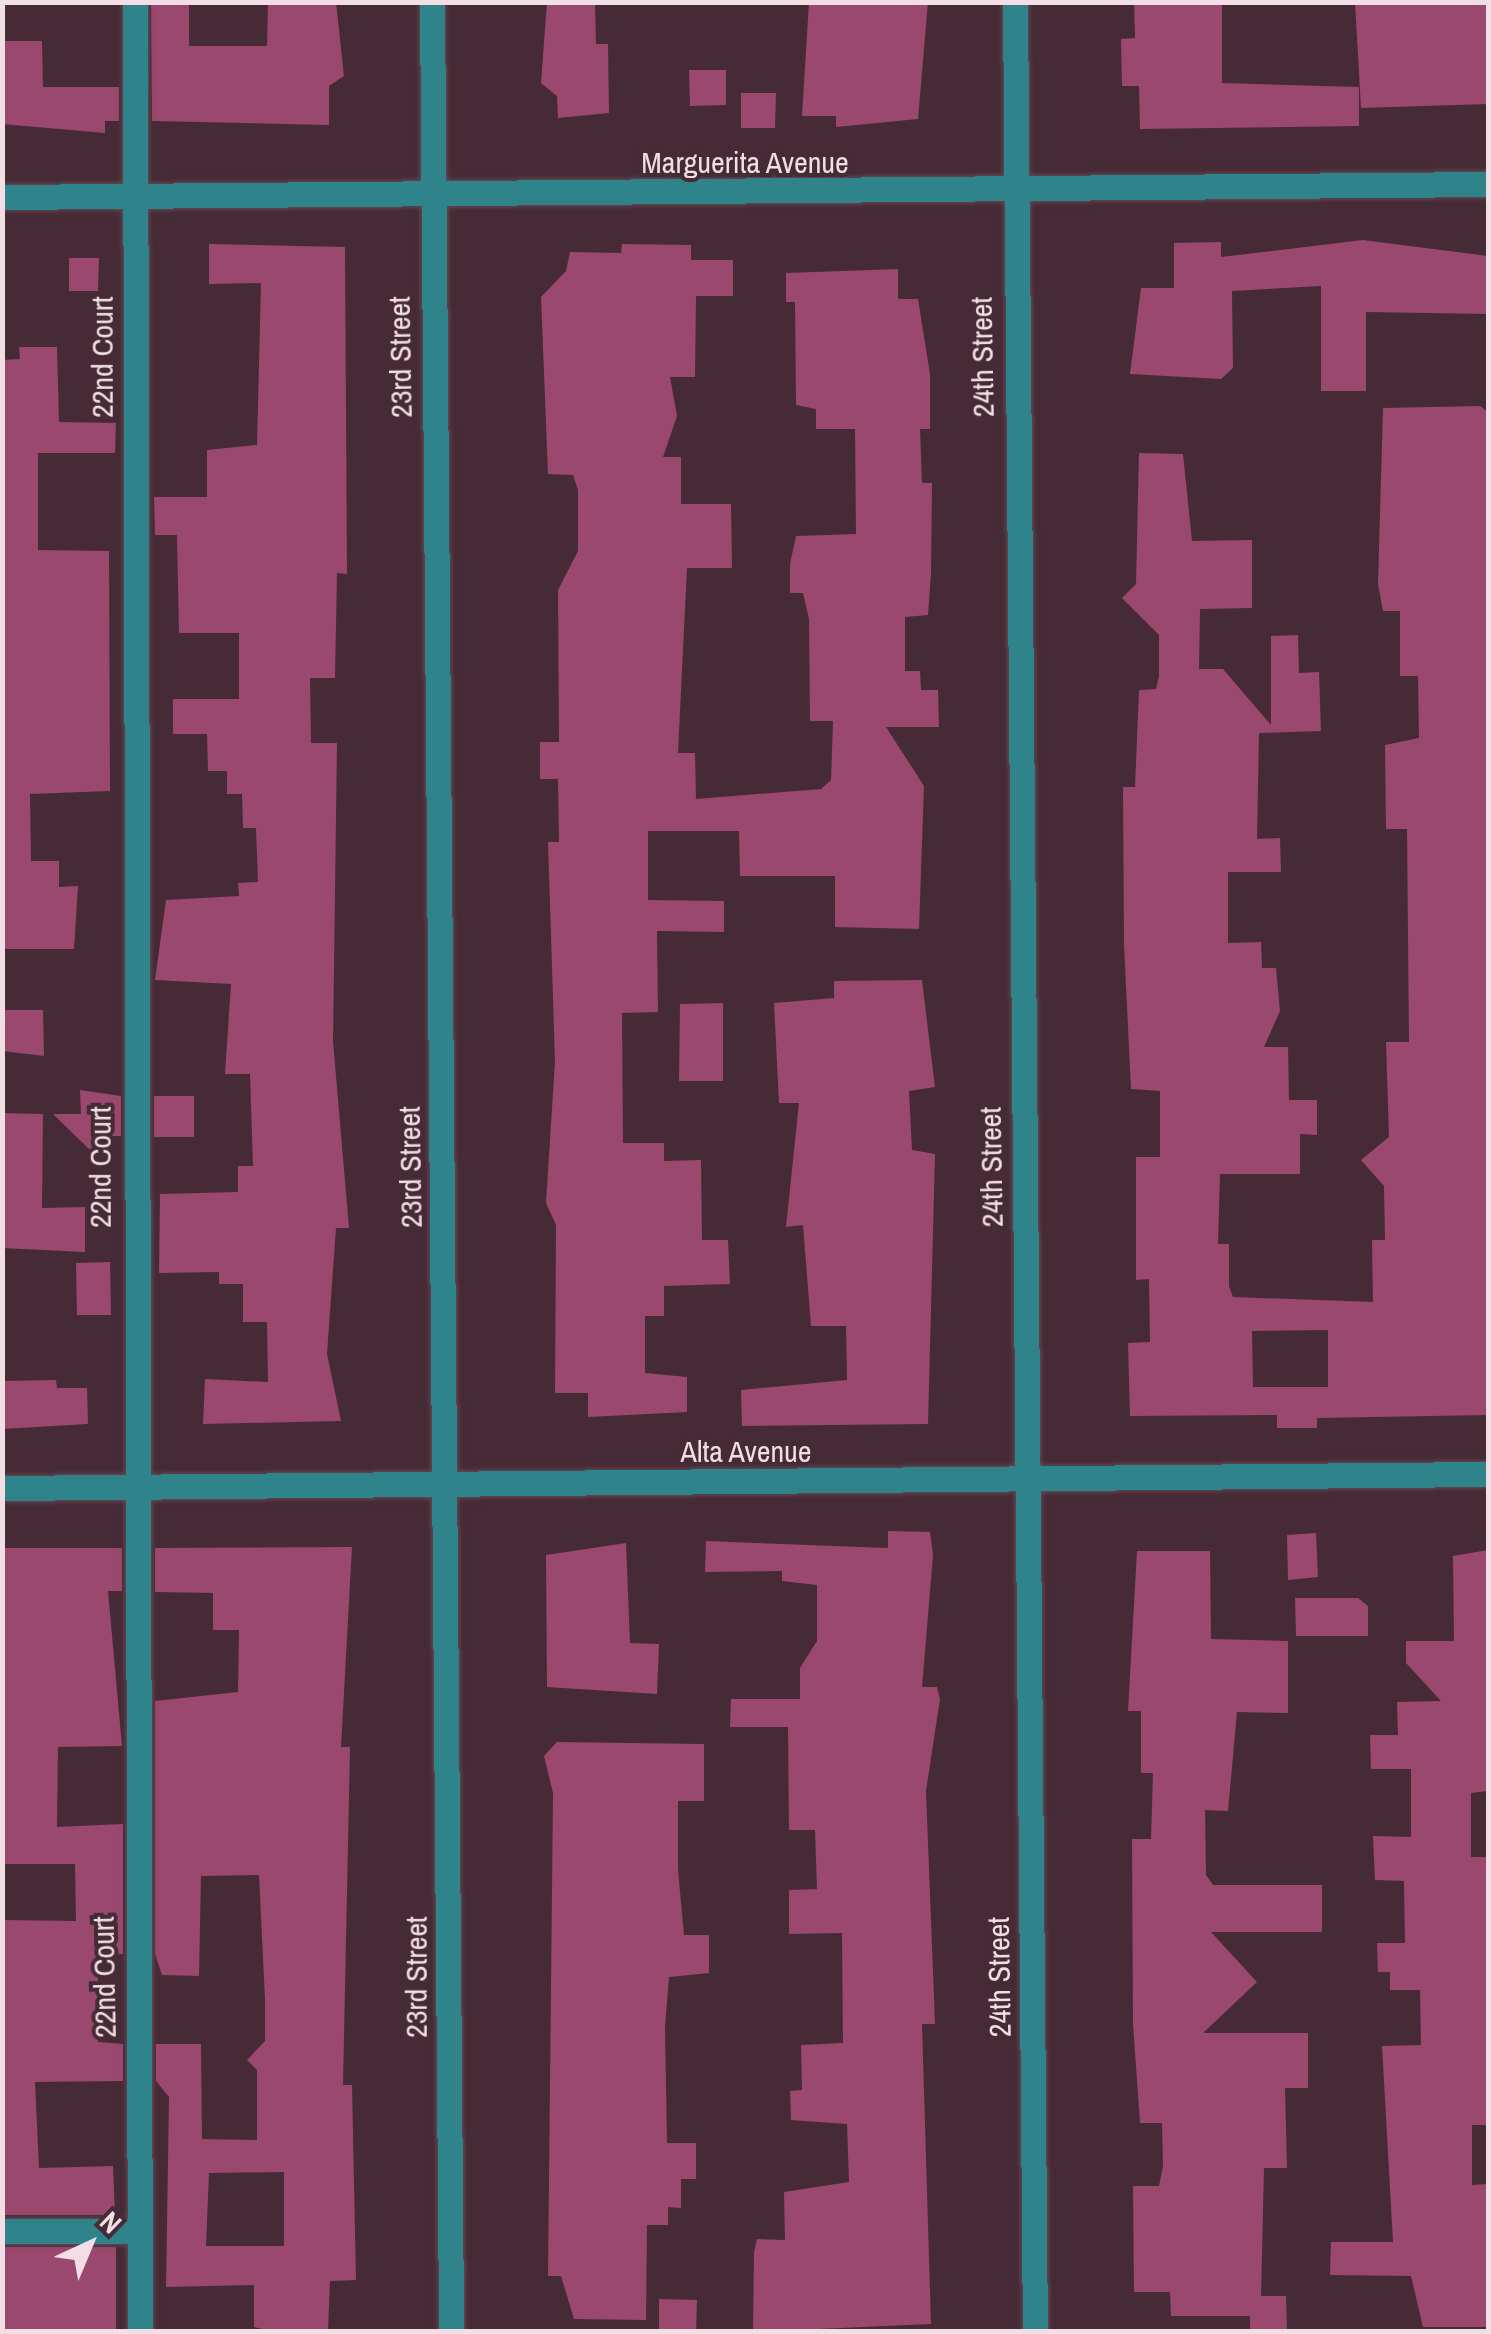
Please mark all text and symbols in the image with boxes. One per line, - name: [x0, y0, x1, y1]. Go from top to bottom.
- street label: Marguerita Avenue: [641, 144, 849, 180]
- street label: 22nd Court: [84, 296, 120, 418]
- street label: 23rd Street: [381, 296, 419, 418]
- street label: 24th Street: [963, 297, 1001, 417]
- street label: 22nd Court: [82, 1106, 118, 1228]
- street label: 23rd Street: [391, 1106, 429, 1228]
- street label: 24th Street: [972, 1107, 1010, 1227]
- street label: Alta Avenue: [680, 1433, 812, 1469]
- street label: 22nd Court: [85, 1916, 123, 2038]
- street label: 23rd Street: [398, 1916, 434, 2038]
- street label: 24th Street: [980, 1917, 1018, 2037]
- north arrow: [40, 2194, 140, 2294]
- text: N: [92, 2203, 130, 2242]

